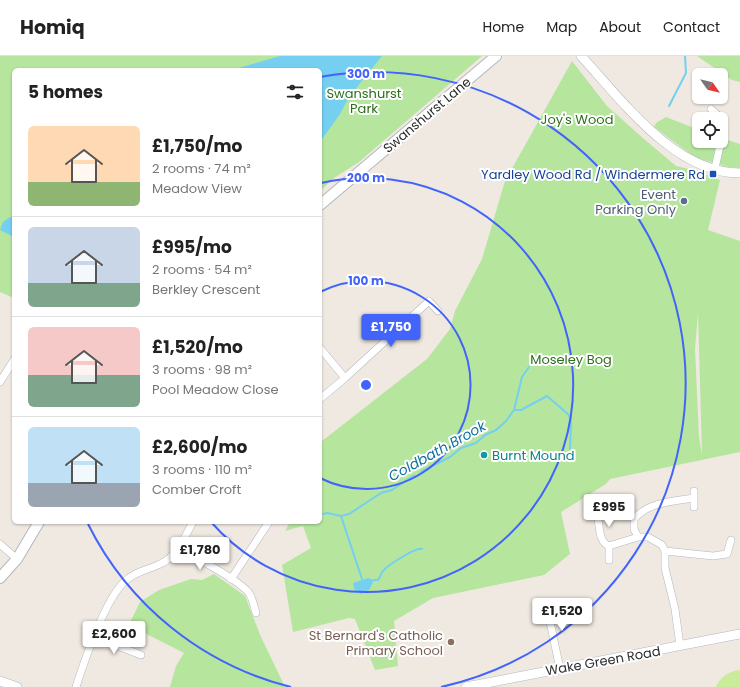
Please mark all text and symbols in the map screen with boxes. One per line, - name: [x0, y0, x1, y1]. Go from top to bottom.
- text: Homiq: [20, 14, 85, 41]
- text: Home: [482, 17, 524, 37]
- text: Map: [546, 17, 577, 37]
- text: About: [599, 17, 641, 37]
- text: Contact: [663, 17, 720, 37]
- text: 300 m: [347, 65, 385, 82]
- north arrow: [692, 68, 728, 104]
- map controls: [692, 68, 728, 148]
- street label: Swanshurst Lane: [379, 73, 475, 157]
- text: 5 homes: [28, 80, 103, 104]
- icon: filters: [284, 81, 306, 103]
- park label: Swanshurst Park: [326, 84, 402, 118]
- park label: Joy's Wood: [541, 110, 613, 129]
- button: locate: [692, 112, 728, 148]
- text: £1,750/mo: [152, 134, 242, 158]
- icon: home: [60, 142, 108, 190]
- text: 2 rooms · 74 m²: [152, 159, 251, 178]
- place label: Yardley Wood Rd / Windermere Rd: [481, 165, 705, 184]
- text: 200 m: [347, 169, 385, 186]
- marker: Yardley Wood Rd / Windermere Rd: [708, 169, 718, 179]
- text: Meadow View: [152, 179, 242, 198]
- place label: Event Parking Only: [595, 185, 677, 219]
- marker: Event Parking Only: [679, 196, 689, 206]
- text: £995/mo: [152, 235, 232, 259]
- icon: home: [60, 243, 108, 291]
- text: 2 rooms · 54 m²: [152, 260, 252, 279]
- text: 100 m: [348, 272, 384, 289]
- text: Berkley Crescent: [152, 280, 260, 299]
- pin: £1,750: [358, 314, 424, 348]
- text: £1,750: [370, 317, 412, 336]
- text: £1,520/mo: [152, 335, 243, 359]
- icon: home: [60, 343, 108, 391]
- park label: Moseley Bog: [530, 350, 612, 369]
- text: 3 rooms · 98 m²: [152, 360, 252, 379]
- centre of rings: [359, 378, 373, 392]
- text: Pool Meadow Close: [152, 380, 279, 399]
- water label: Coldbath Brook: [385, 416, 490, 486]
- text: £2,600/mo: [152, 435, 247, 459]
- icon: home: [60, 443, 108, 491]
- place label: Burnt Mound: [492, 446, 575, 465]
- marker: Burnt Mound: [479, 450, 489, 460]
- text: 3 rooms · 110 m²: [152, 460, 252, 479]
- text: Comber Croft: [152, 480, 241, 499]
- pin: £995: [585, 494, 633, 528]
- text: £995: [592, 497, 626, 516]
- pin: £1,780: [167, 537, 233, 571]
- text: £1,780: [179, 540, 221, 559]
- pin: £1,520: [529, 598, 595, 632]
- text: £1,520: [541, 601, 583, 620]
- pin: £2,600: [81, 621, 147, 655]
- text: £2,600: [91, 624, 137, 643]
- place label: St Bernard's Catholic Primary School: [309, 626, 443, 660]
- marker: St Bernard's Catholic Primary School: [446, 637, 456, 647]
- street label: Wake Green Road: [544, 642, 662, 680]

